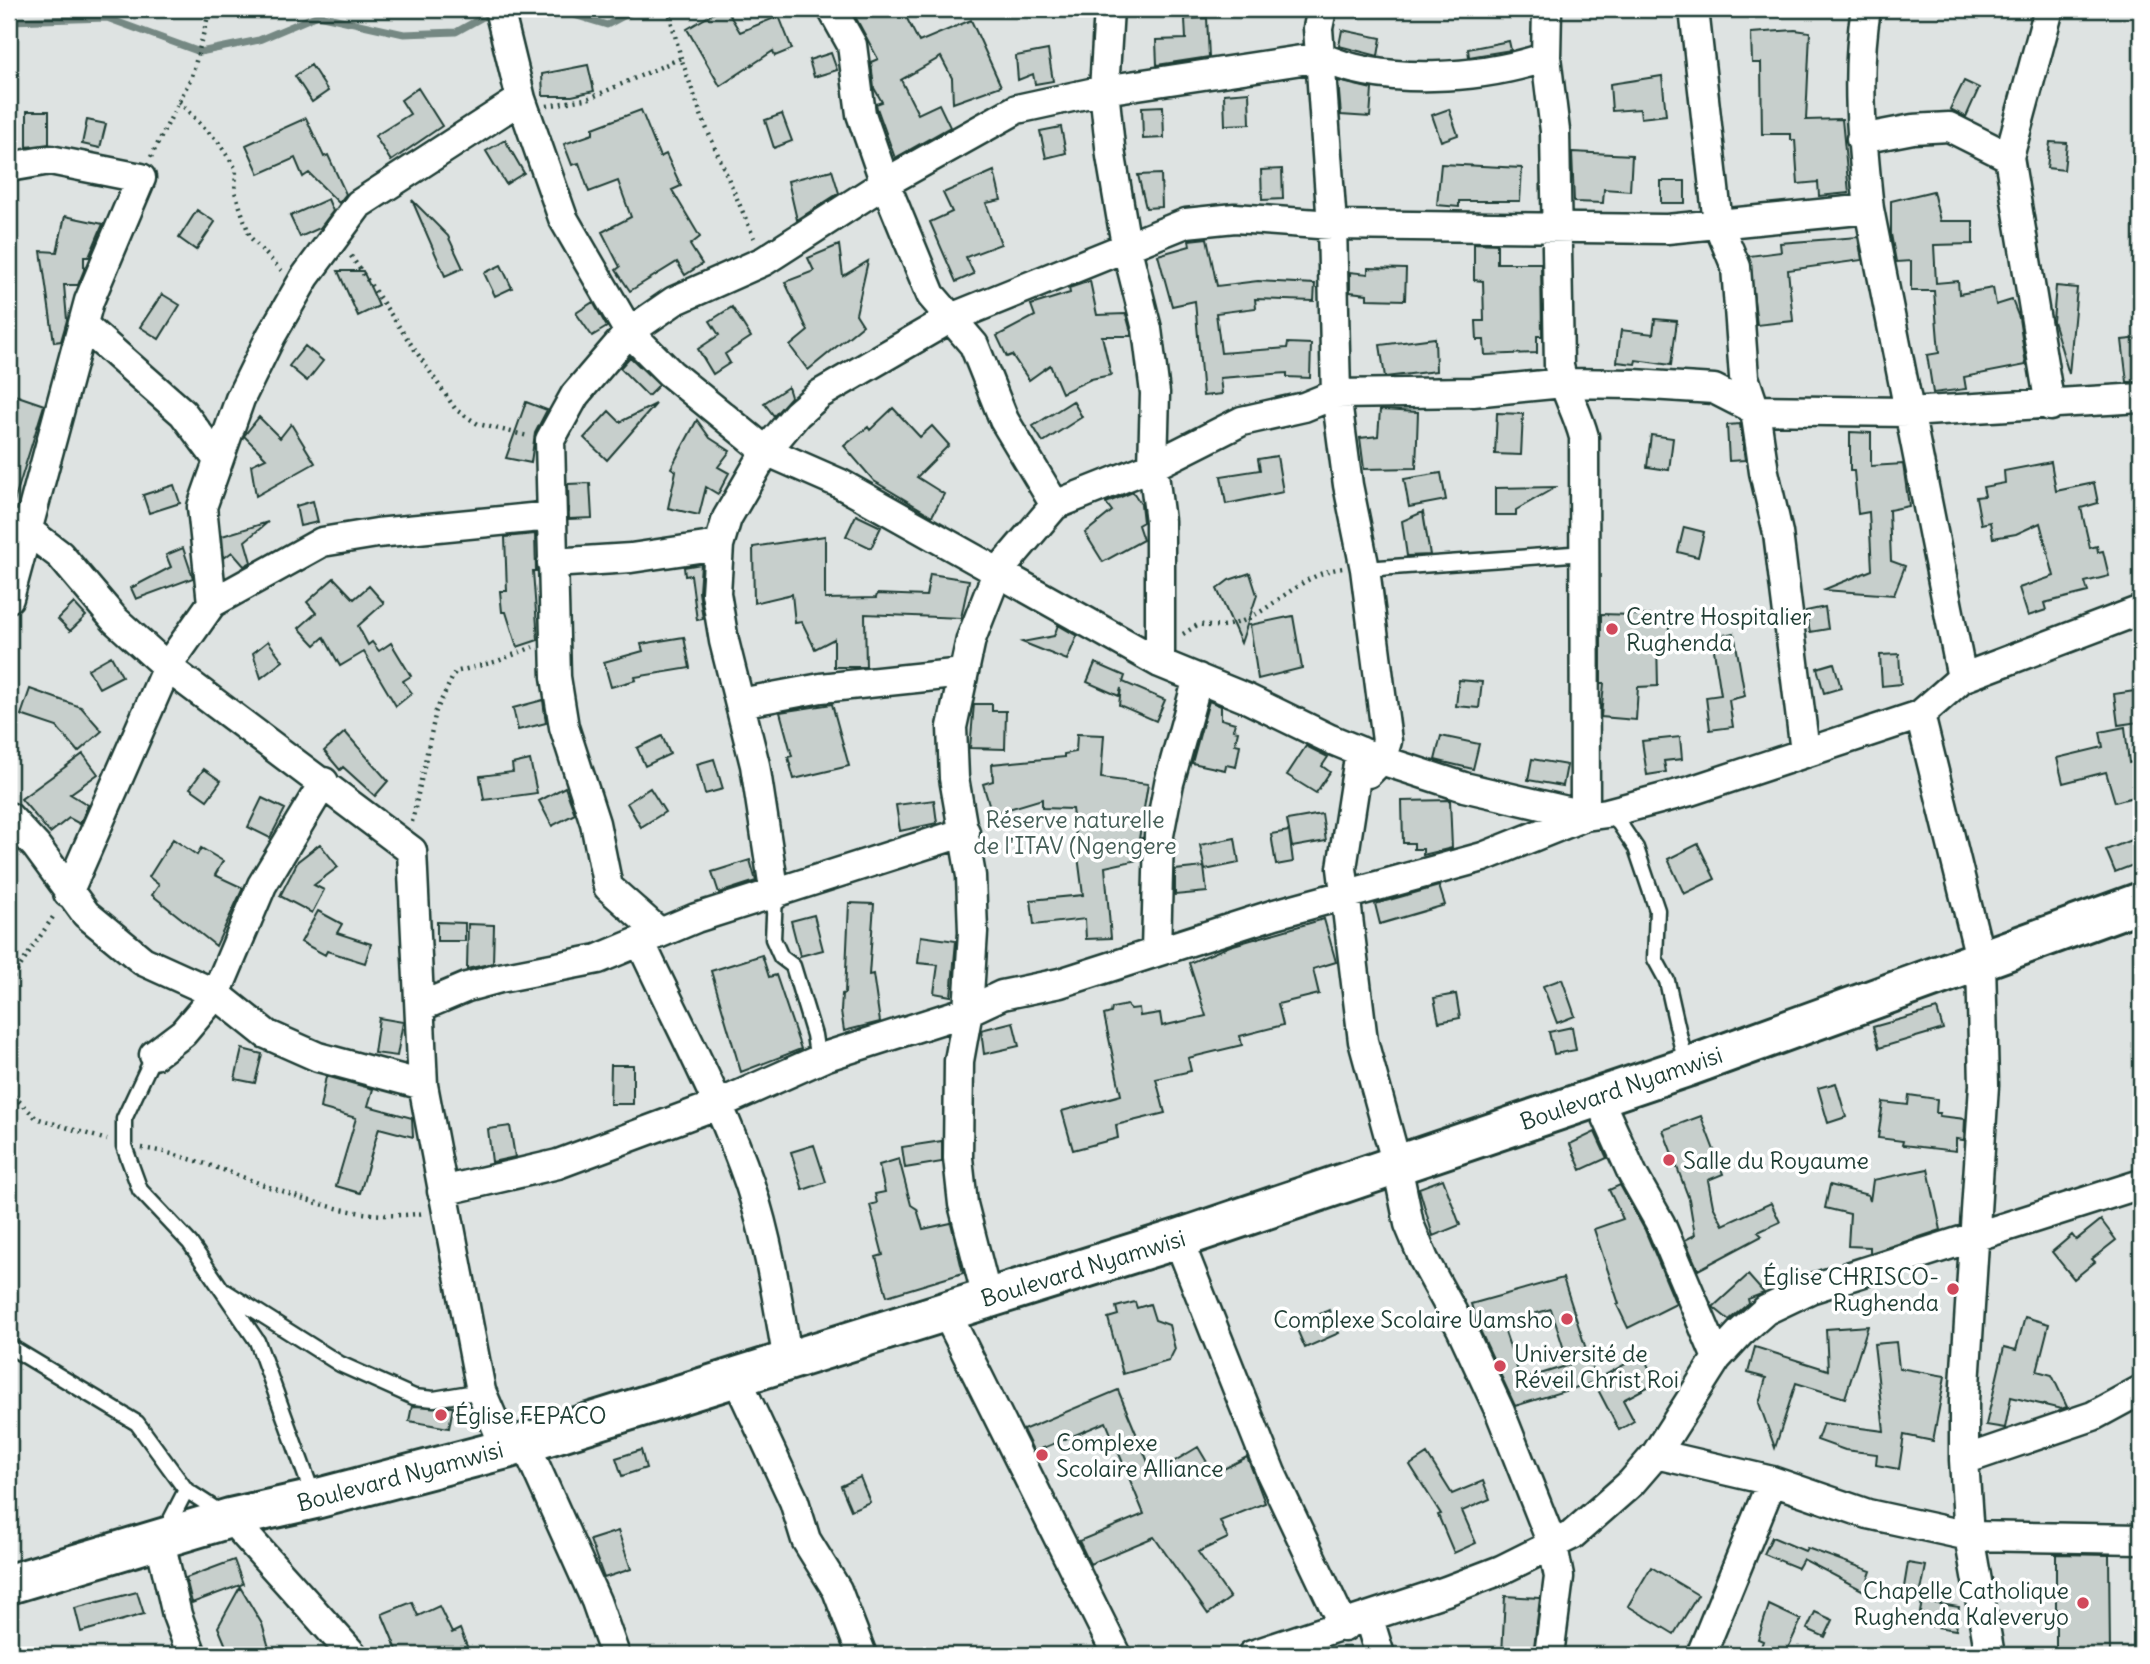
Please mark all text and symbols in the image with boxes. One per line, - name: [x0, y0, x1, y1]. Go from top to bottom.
- place label: Centre Hospitalier Rughenda: [1626, 602, 1812, 657]
- marker: Centre Hospitalier Rughenda: [1604, 621, 1620, 637]
- park label: Réserve naturelle de l'ITAV (Ngengere: [973, 805, 1177, 860]
- street label: Boulevard Nyamwisi: [1516, 1040, 1726, 1136]
- place label: Salle du Royaume: [1683, 1146, 1869, 1175]
- marker: Salle du Royaume: [1661, 1152, 1677, 1168]
- street label: Boulevard Nyamwisi: [977, 1223, 1189, 1313]
- place label: Église CHRISCO- Rughenda: [1763, 1262, 1939, 1317]
- marker: Église CHRISCO- Rughenda: [1945, 1281, 1961, 1297]
- place label: Complexe Scolaire Uamsho: [1273, 1305, 1553, 1334]
- marker: Complexe Scolaire Uamsho: [1559, 1311, 1575, 1327]
- place label: Université de Réveil Christ Roi: [1514, 1339, 1679, 1394]
- marker: Université de Réveil Christ Roi: [1492, 1358, 1508, 1374]
- place label: Église FEPACO: [455, 1401, 607, 1430]
- marker: Église FEPACO: [433, 1407, 449, 1423]
- place label: Complexe Scolaire Alliance: [1056, 1428, 1224, 1483]
- street label: Boulevard Nyamwisi: [294, 1435, 506, 1517]
- marker: Complexe Scolaire Alliance: [1034, 1447, 1050, 1463]
- place label: Chapelle Catholique Rughenda Kaleveryo: [1854, 1576, 2069, 1631]
- marker: Chapelle Catholique Rughenda Kaleveryo: [2075, 1595, 2091, 1611]

